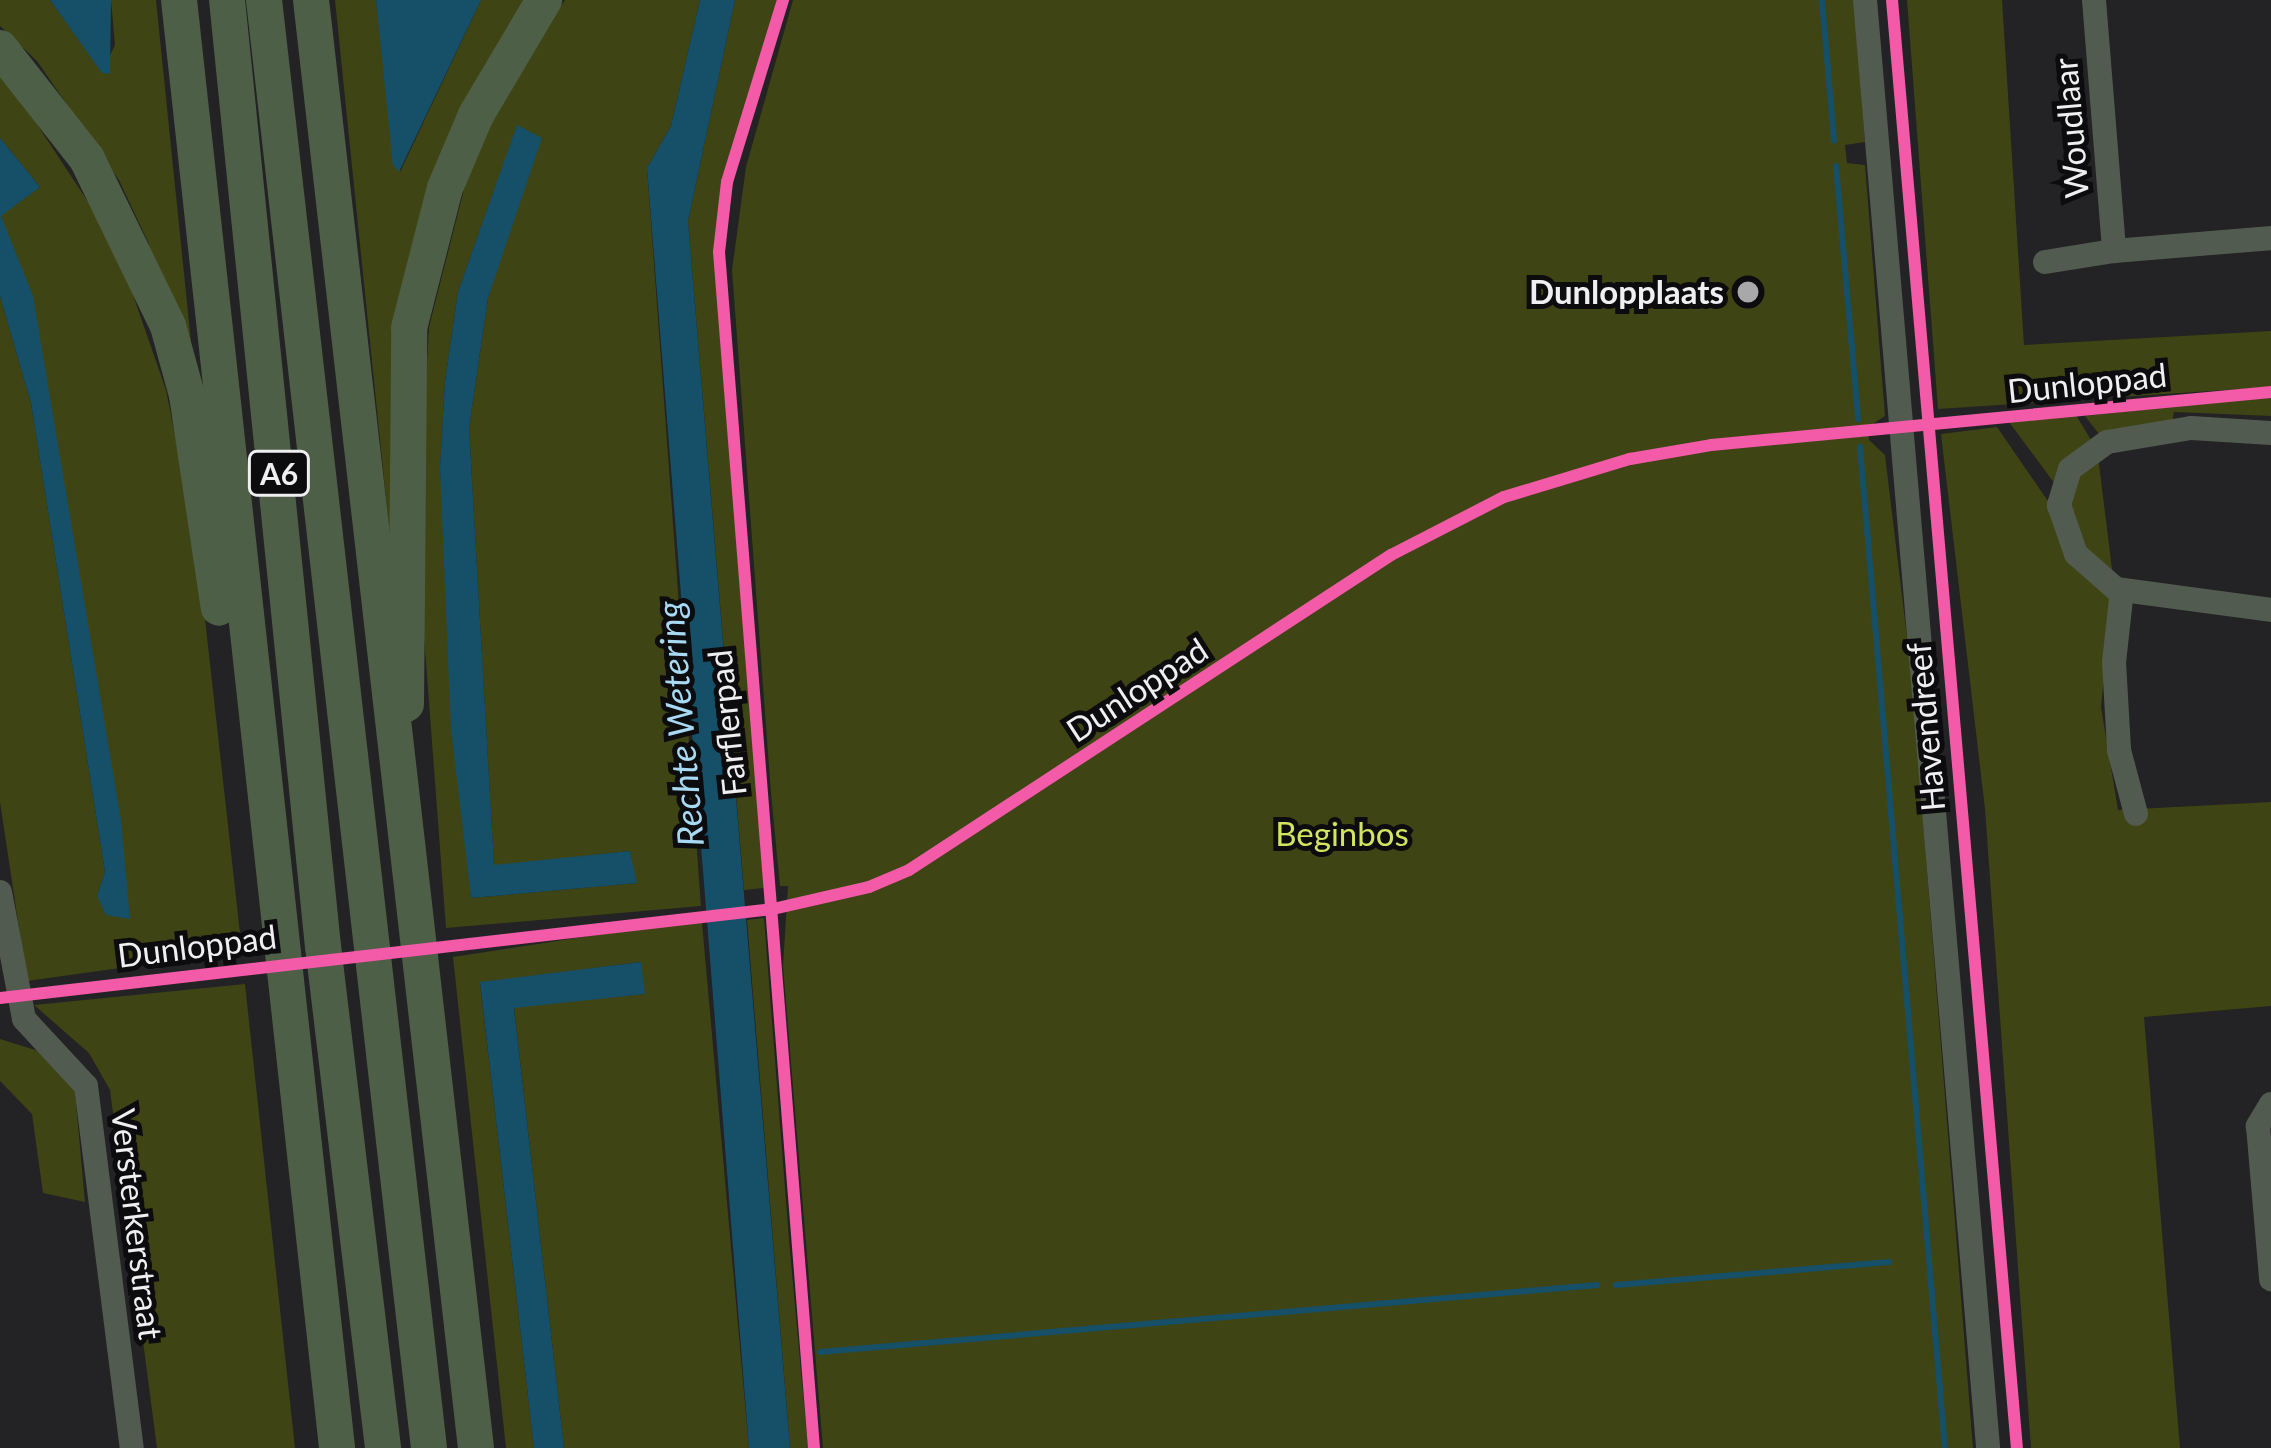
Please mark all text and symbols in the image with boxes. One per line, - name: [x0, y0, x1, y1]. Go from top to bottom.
- street label: Woudlaar: [2045, 56, 2097, 200]
- place label: Dunlopplaats: [1529, 272, 1724, 312]
- marker: Dunlopplaats: [1735, 279, 1761, 305]
- street label: Dunloppad: [2005, 355, 2169, 411]
- road number: A6: [246, 449, 312, 497]
- water label: Rechte Wetering: [648, 599, 712, 849]
- street label: Dunloppad: [1059, 630, 1215, 750]
- street label: Havendreef: [1899, 641, 1953, 813]
- street label: Farflerpad: [700, 648, 754, 798]
- park label: Beginbos: [1275, 814, 1409, 854]
- street label: Dunloppad: [115, 917, 279, 975]
- street label: Versterkerstraat: [103, 1106, 171, 1342]

